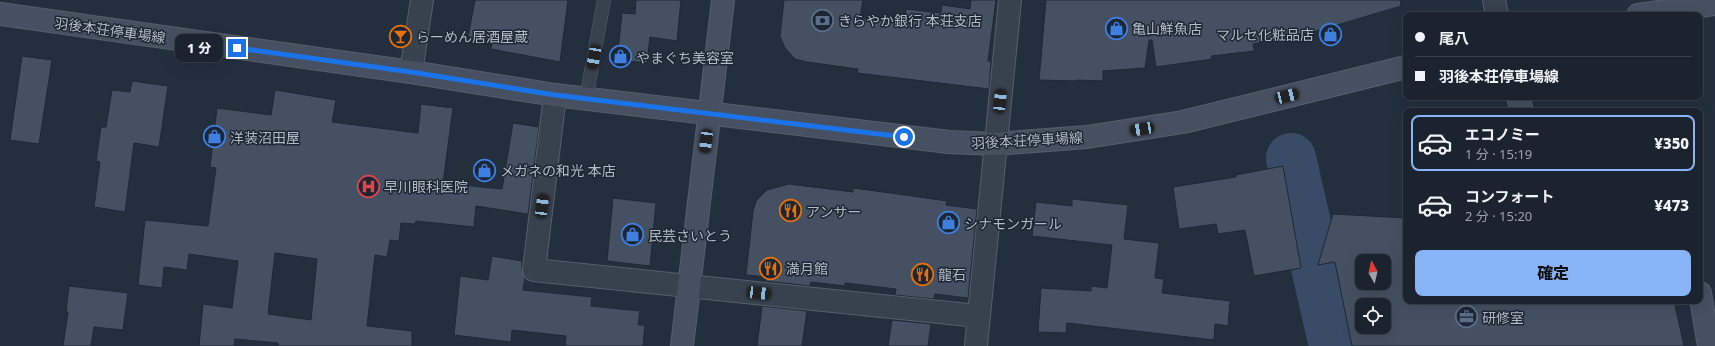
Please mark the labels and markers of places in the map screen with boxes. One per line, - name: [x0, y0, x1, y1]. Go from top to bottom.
- bank icon: きらやか銀行 本荘支店: [809, 7, 835, 33]
- place label: きらやか銀行 本荘支店: [838, 11, 982, 30]
- shop icon: 亀山鮮魚店: [1104, 15, 1130, 41]
- place label: 亀山鮮魚店: [1132, 19, 1202, 38]
- shop icon: マルセ化粧品店: [1317, 21, 1343, 47]
- bar icon: らーめん居酒屋蔵: [388, 23, 414, 49]
- place label: マルセ化粧品店: [1216, 25, 1314, 44]
- place label: らーめん居酒屋蔵: [416, 27, 528, 46]
- shop icon: やまぐち美容室: [608, 44, 634, 70]
- place label: やまぐち美容室: [636, 48, 734, 67]
- shop icon: 洋装沼田屋: [202, 124, 228, 150]
- place label: 洋装沼田屋: [230, 128, 300, 147]
- shop icon: メガネの和光 本店: [472, 157, 498, 183]
- place label: メガネの和光 本店: [500, 161, 616, 180]
- hospital icon: 早川眼科医院: [355, 173, 381, 199]
- place label: 早川眼科医院: [384, 177, 468, 196]
- restaurant icon: アンサー: [778, 198, 804, 224]
- place label: アンサー: [806, 202, 861, 221]
- shop icon: シナモンガール: [935, 210, 961, 236]
- place label: シナモンガール: [964, 214, 1062, 233]
- shop icon: 民芸さいとう: [620, 222, 646, 248]
- place label: 民芸さいとう: [648, 226, 732, 245]
- restaurant icon: 満月館: [757, 255, 783, 281]
- place label: 満月館: [786, 259, 828, 278]
- restaurant icon: 龍石: [910, 261, 936, 287]
- place label: 龍石: [938, 265, 966, 284]
- office icon: 研修室: [1453, 304, 1479, 330]
- place label: 研修室: [1482, 308, 1524, 327]

